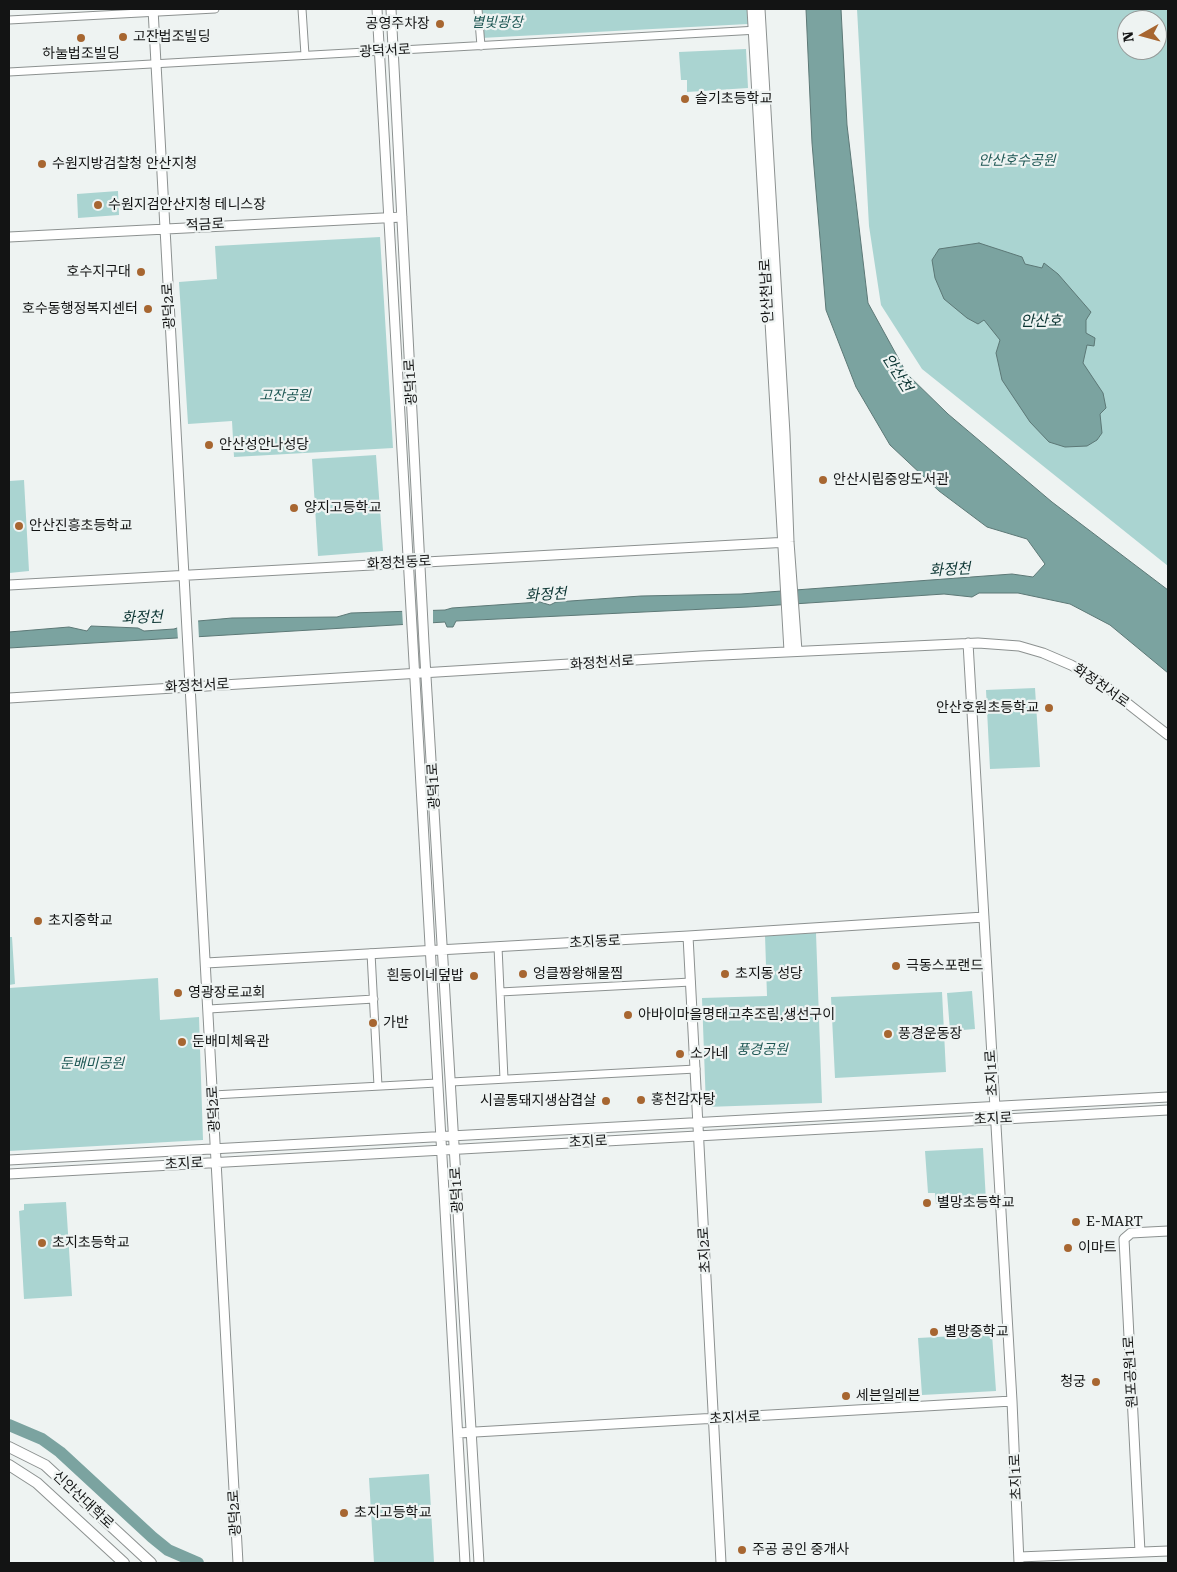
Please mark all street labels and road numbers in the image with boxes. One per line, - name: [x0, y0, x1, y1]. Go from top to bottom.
- street label: 광덕서로: [359, 41, 411, 61]
- street label: 적금로: [185, 216, 225, 234]
- street label: 안산천남로: [757, 258, 777, 324]
- street label: 광덕2로: [159, 282, 179, 330]
- street label: 광덕1로: [401, 358, 421, 406]
- street label: 화정천동로: [366, 553, 432, 573]
- street label: 화정천서로: [569, 652, 635, 674]
- street label: 화정천서로: [1070, 661, 1132, 711]
- street label: 화정천서로: [164, 676, 230, 696]
- street label: 광덕1로: [424, 762, 444, 810]
- street label: 초지동로: [569, 932, 621, 952]
- street label: 초지1로: [982, 1049, 1002, 1097]
- street label: 광덕2로: [204, 1085, 224, 1133]
- street label: 초지로: [973, 1110, 1013, 1128]
- street label: 초지로: [568, 1133, 608, 1151]
- street label: 초지로: [164, 1155, 204, 1173]
- street label: 광덕1로: [447, 1166, 467, 1214]
- street label: 초지2로: [695, 1226, 715, 1274]
- street label: 원포공원1로: [1121, 1335, 1141, 1409]
- street label: 초지서로: [709, 1408, 761, 1428]
- street label: 초지1로: [1007, 1453, 1025, 1501]
- street label: 신안산대학로: [49, 1468, 117, 1532]
- street label: 광덕2로: [225, 1489, 245, 1537]

